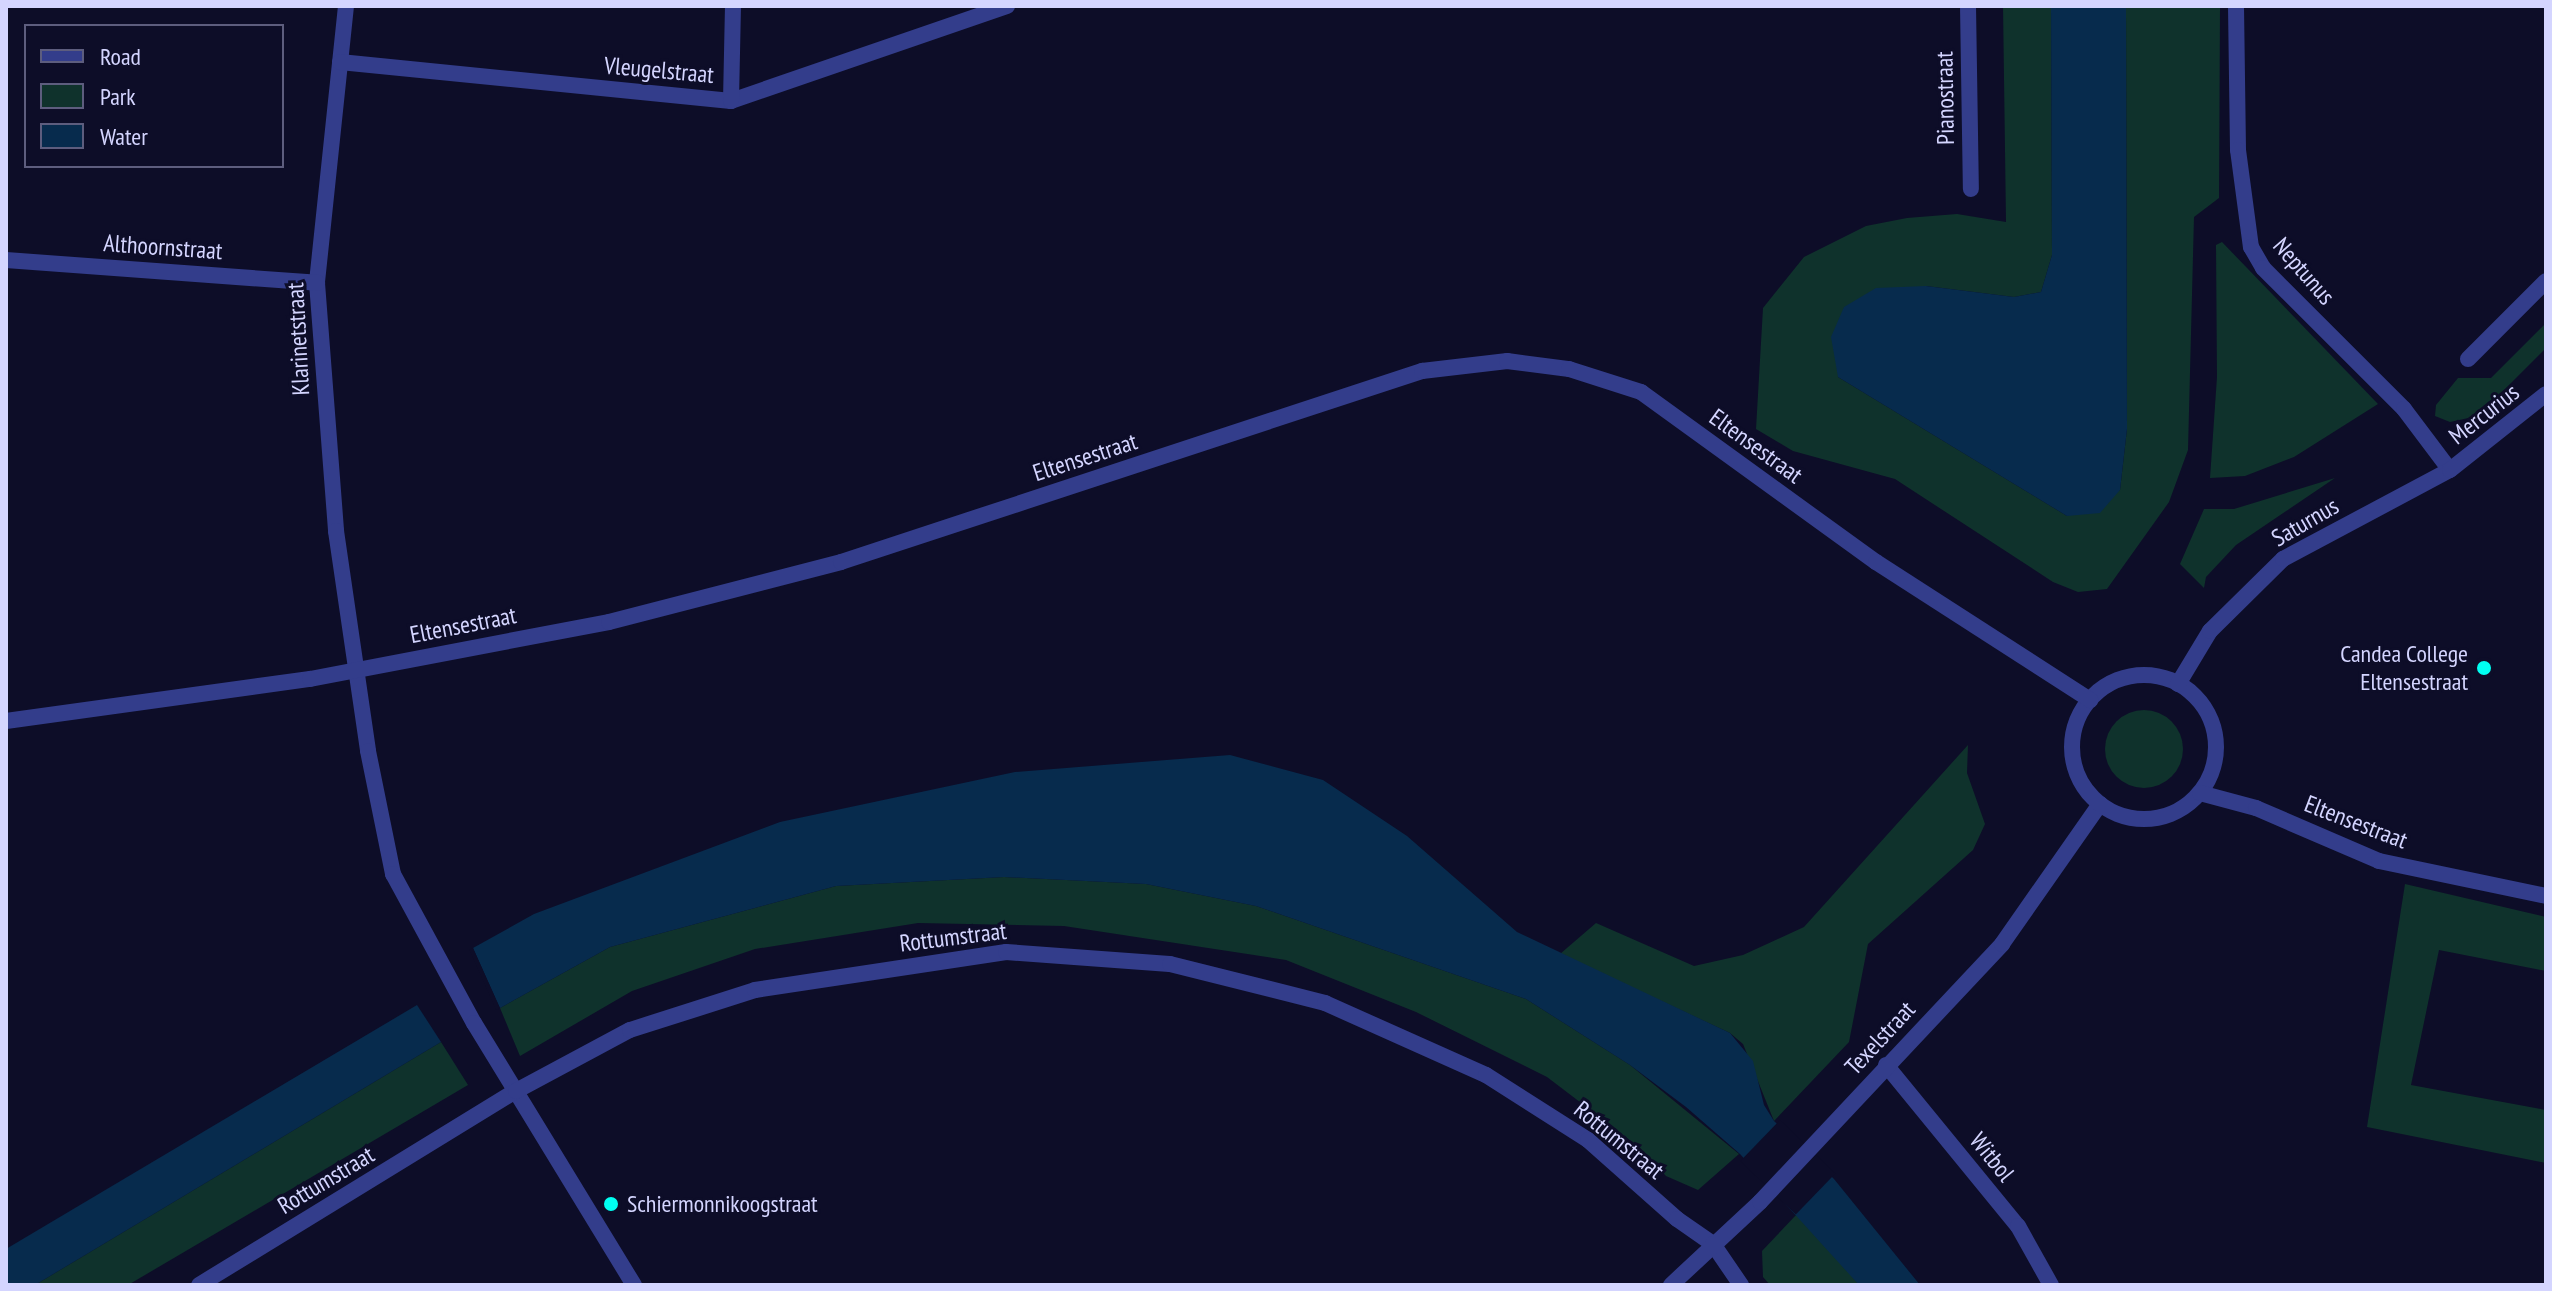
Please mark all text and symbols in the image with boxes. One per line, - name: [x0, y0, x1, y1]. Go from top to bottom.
- legend: [24, 24, 284, 168]
- text: Road: [100, 41, 141, 72]
- street label: Vleugelstraat: [603, 51, 715, 89]
- street label: Pianostraat: [1930, 51, 1960, 145]
- text: Park: [100, 81, 136, 112]
- text: Water: [100, 121, 148, 152]
- street label: Althoornstraat: [103, 228, 223, 266]
- street label: Neptunus: [2267, 232, 2341, 310]
- street label: Klarinetstraat: [281, 282, 315, 396]
- street label: Mercurius: [2443, 378, 2525, 450]
- street label: Eltensestraat: [1704, 403, 1808, 489]
- street label: Eltensestraat: [1029, 427, 1141, 487]
- street label: Saturnus: [2266, 491, 2344, 553]
- street label: Eltensestraat: [407, 601, 519, 649]
- place label: Candea College Eltensestraat: [2340, 640, 2468, 696]
- marker: Candea College Eltensestraat: [2475, 659, 2493, 677]
- street label: Eltensestraat: [2300, 789, 2412, 855]
- street label: Rottumstraat: [898, 916, 1008, 958]
- street label: Texelstraat: [1839, 995, 1921, 1081]
- street label: Rottumstraat: [1568, 1095, 1670, 1185]
- street label: Witbol: [1964, 1127, 2020, 1187]
- street label: Rottumstraat: [273, 1140, 379, 1220]
- place label: Schiermonnikoogstraat: [627, 1190, 818, 1218]
- marker: Schiermonnikoogstraat: [602, 1195, 620, 1213]

